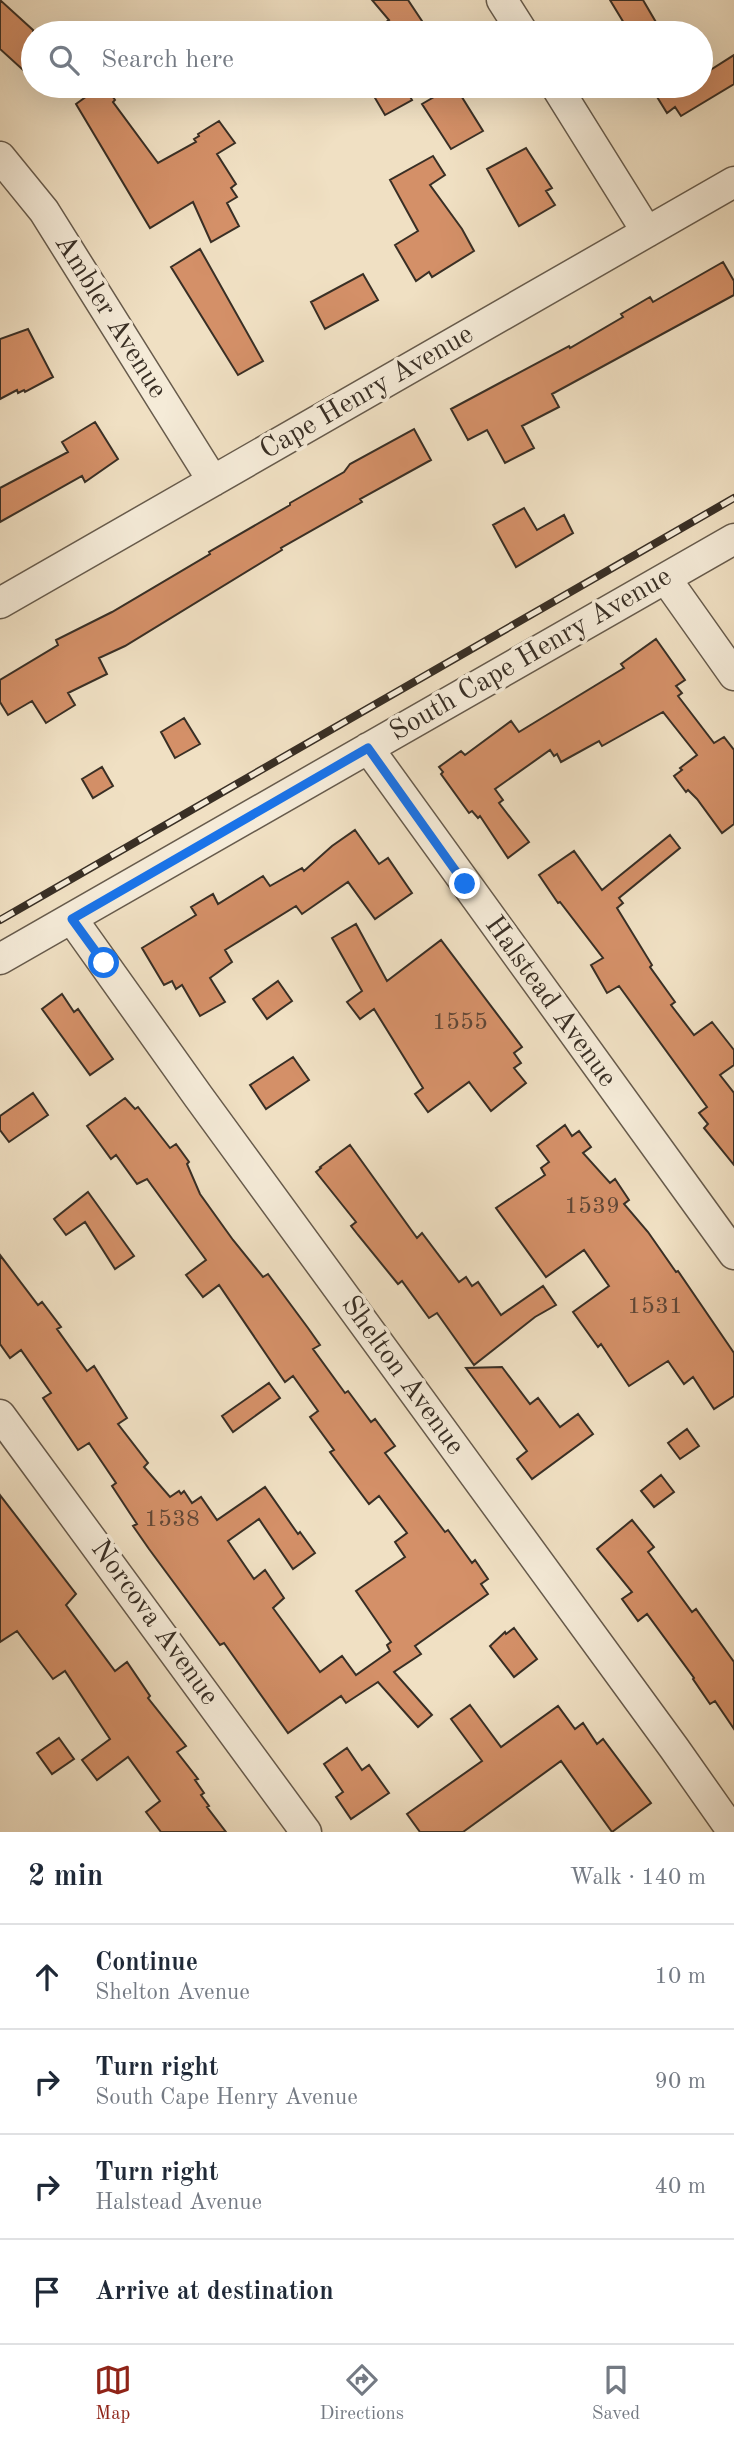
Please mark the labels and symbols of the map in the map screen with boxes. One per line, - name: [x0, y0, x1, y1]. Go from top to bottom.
- street label: Ambler Avenue: [49, 230, 171, 404]
- street label: Cape Henry Avenue: [256, 321, 478, 465]
- street label: South Cape Henry Avenue: [385, 563, 677, 747]
- route end: [449, 868, 480, 899]
- street label: Halstead Avenue: [479, 911, 621, 1093]
- route start: [88, 947, 119, 978]
- house number: 1555: [432, 1011, 488, 1035]
- house number: 1539: [564, 1195, 620, 1219]
- street label: Shelton Avenue: [335, 1291, 469, 1461]
- house number: 1531: [627, 1295, 683, 1319]
- house number: 1538: [144, 1508, 200, 1532]
- street label: Norcova Avenue: [85, 1535, 223, 1711]

